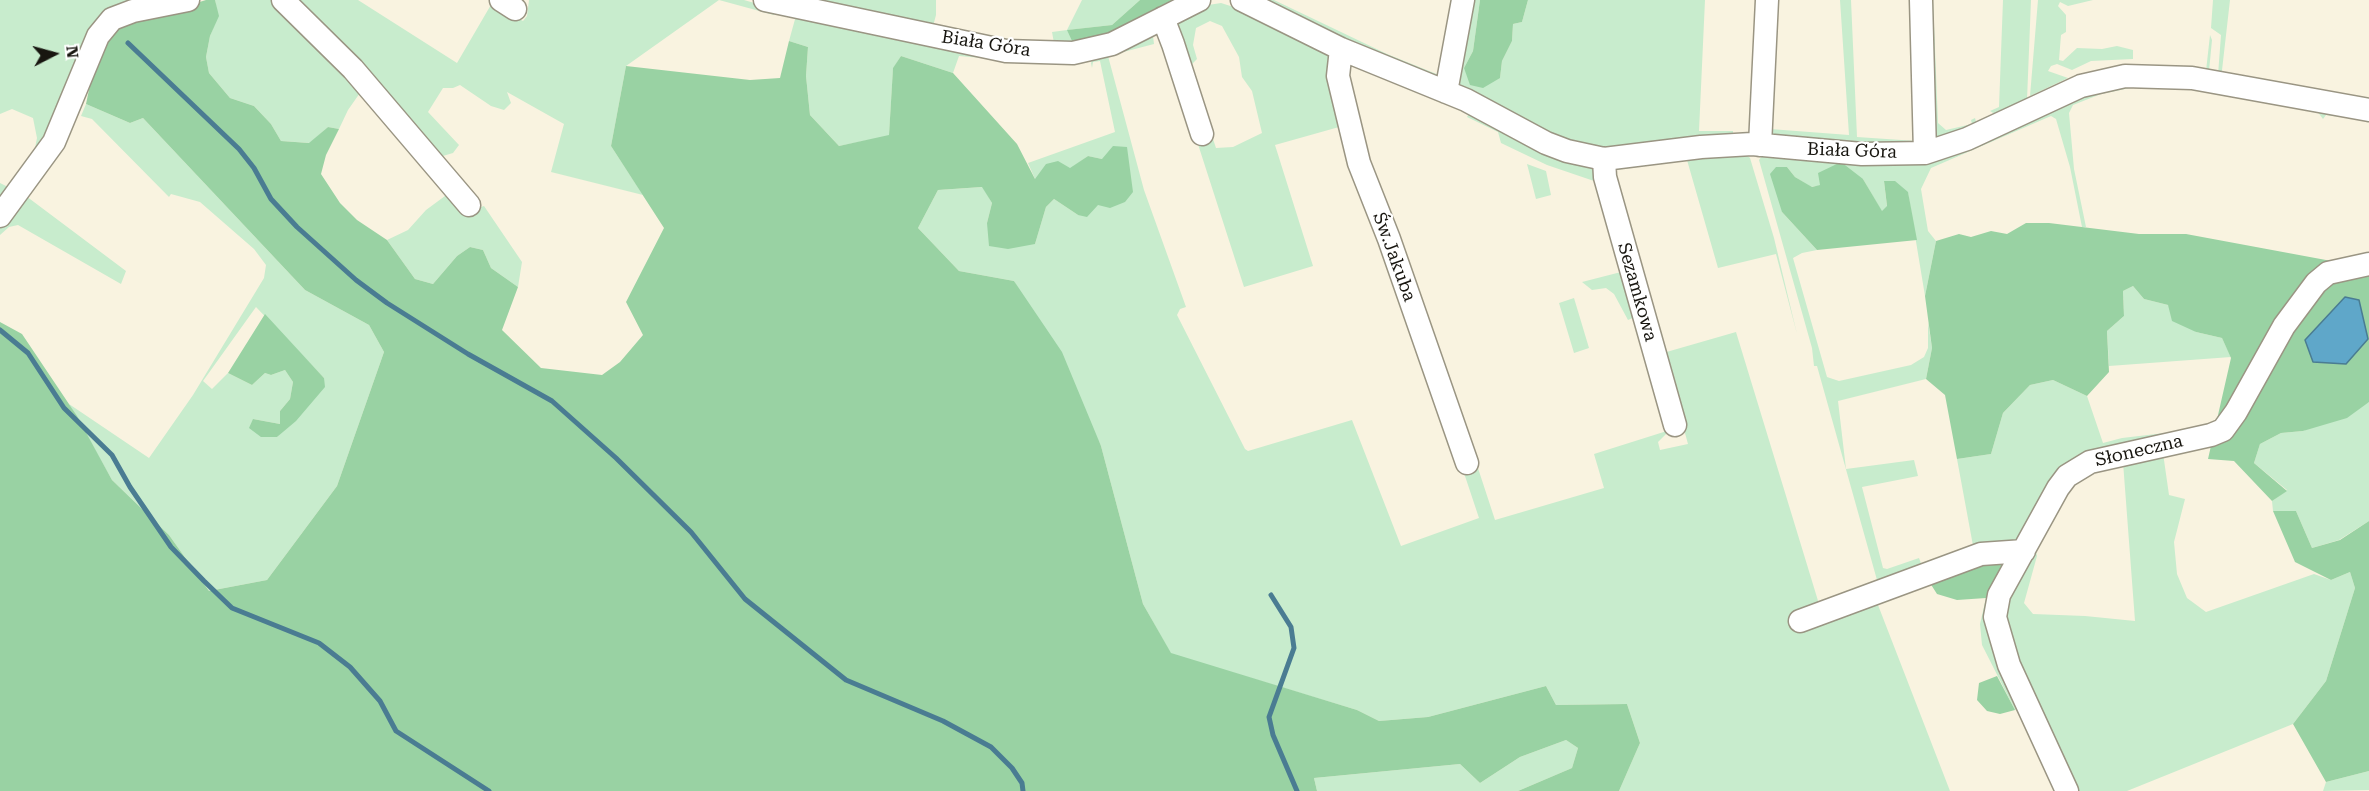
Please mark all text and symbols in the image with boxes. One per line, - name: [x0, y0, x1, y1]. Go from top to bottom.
- north arrow: [24, 24, 84, 84]
- street label: Biała Góra: [940, 26, 1032, 62]
- text: N: [62, 45, 82, 59]
- street label: Biała Góra: [1807, 139, 1897, 163]
- street label: Św.Jakuba: [1368, 209, 1420, 305]
- street label: Sezamkowa: [1613, 240, 1661, 344]
- street label: Słoneczna: [2093, 430, 2185, 472]

